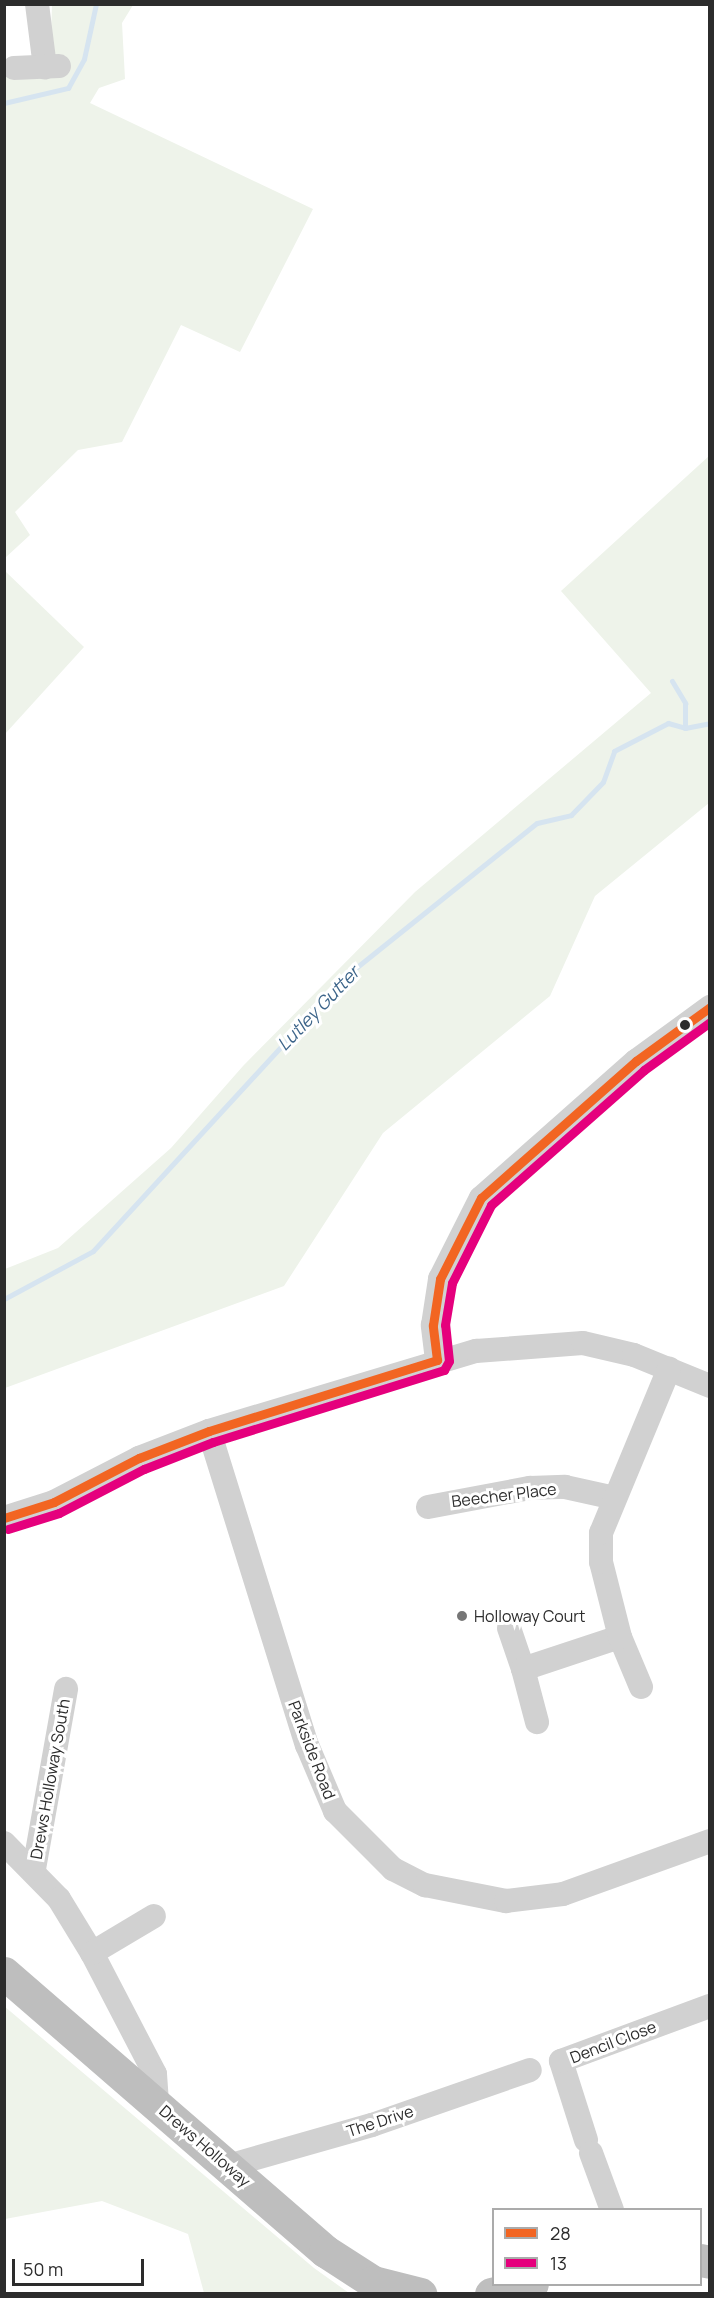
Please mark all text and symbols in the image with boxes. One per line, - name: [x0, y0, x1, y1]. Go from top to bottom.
- water label: Lutley Gutter: [273, 961, 363, 1055]
- unlabelled marker: [679, 1019, 691, 1031]
- street label: Beecher Place: [450, 1479, 558, 1511]
- place label: Holloway Court: [474, 1606, 585, 1626]
- marker: Holloway Court: [455, 1609, 469, 1623]
- street label: Drews Holloway South: [26, 1697, 74, 1861]
- street label: Parkside Road: [284, 1698, 340, 1802]
- street label: Dencil Close: [567, 2017, 659, 2067]
- street label: Drews Holloway: [155, 2101, 255, 2191]
- street label: The Drive: [344, 2101, 416, 2141]
- legend: [492, 2208, 702, 2286]
- text: 28: [550, 2221, 571, 2245]
- scale bar: [15, 2247, 147, 2285]
- text: 13: [550, 2251, 567, 2275]
- text: 50 m: [23, 2257, 63, 2281]

